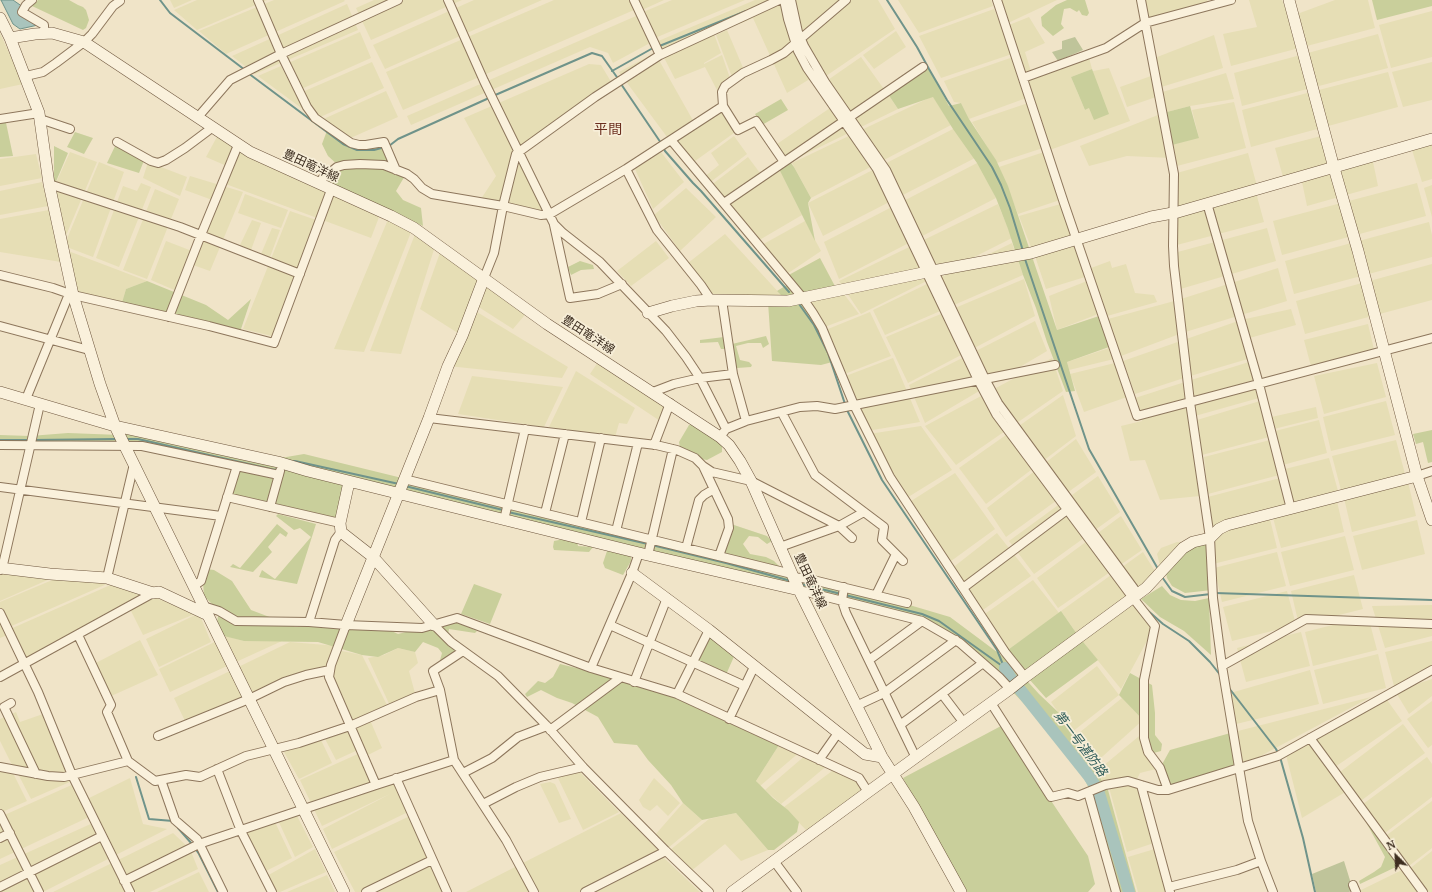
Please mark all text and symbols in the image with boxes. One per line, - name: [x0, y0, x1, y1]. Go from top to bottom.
- district label: 平間: [594, 122, 622, 138]
- street label: 豊田竜洋線: [281, 147, 341, 185]
- street label: 豊田竜洋線: [559, 313, 617, 357]
- street label: 豊田竜洋線: [791, 551, 829, 611]
- water label: 第一号湛防路: [1050, 708, 1110, 780]
- north arrow: [1376, 836, 1416, 876]
- text: N: [1384, 837, 1398, 853]

